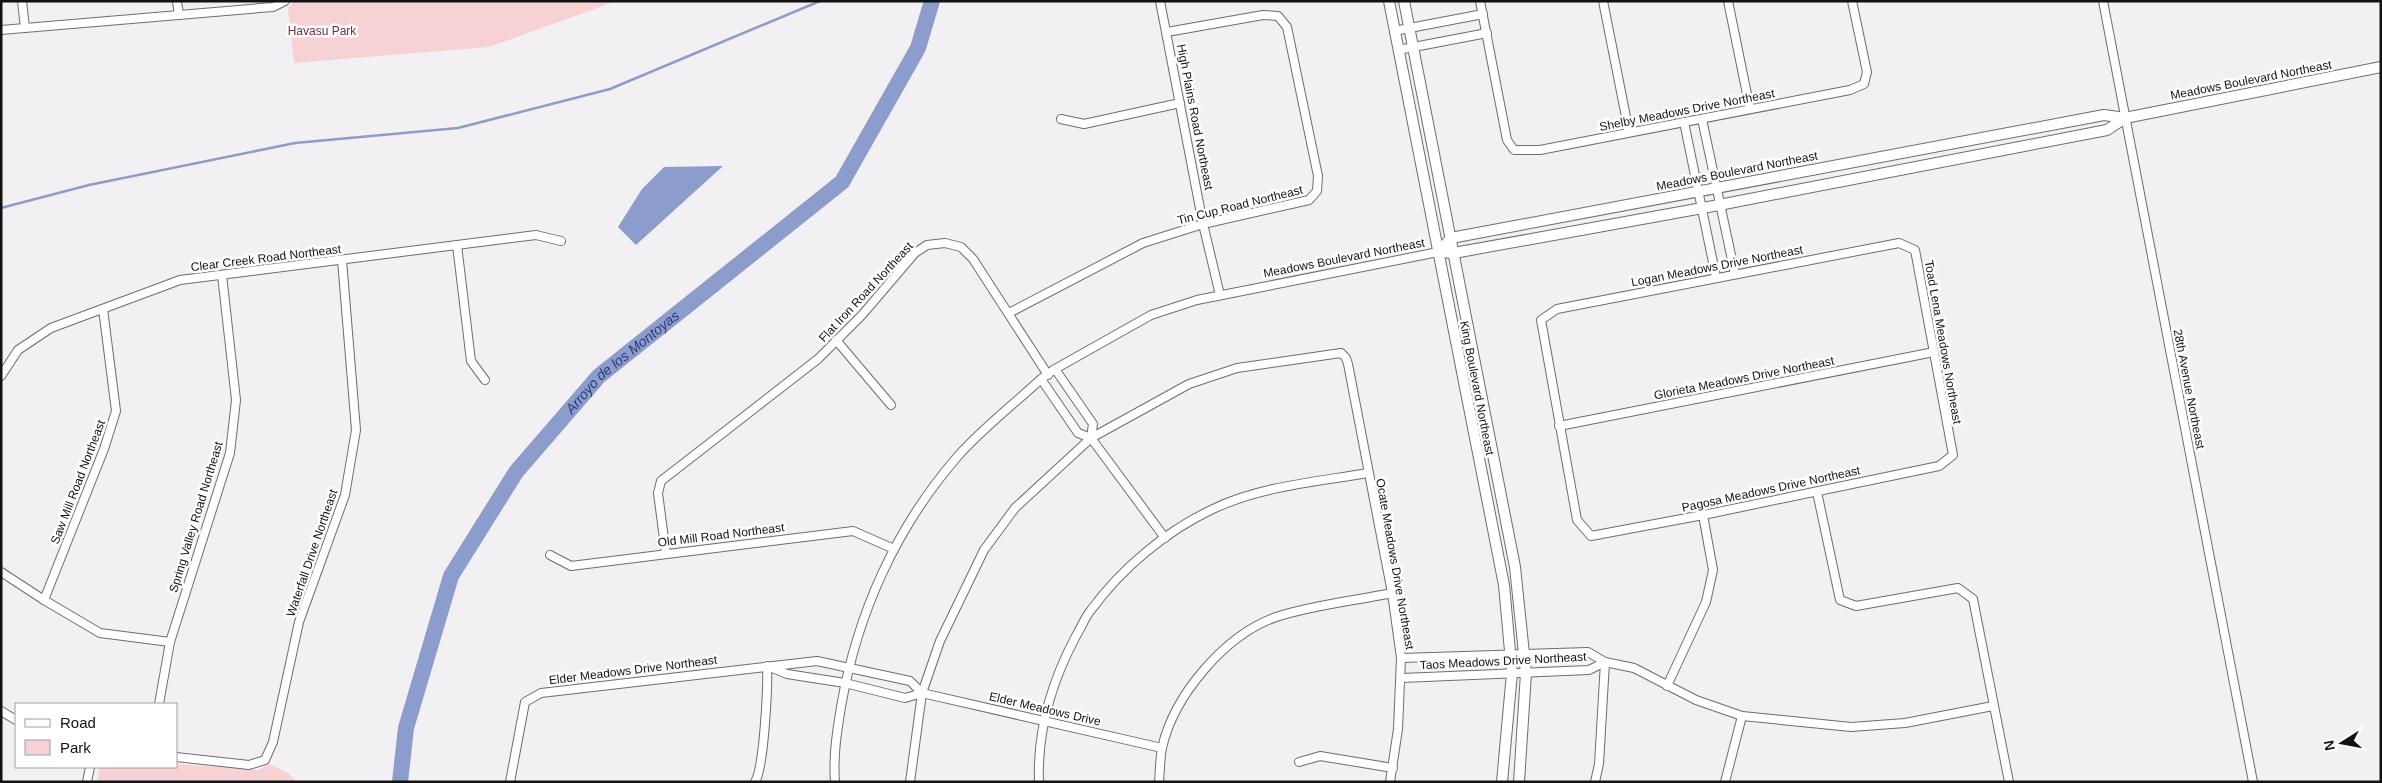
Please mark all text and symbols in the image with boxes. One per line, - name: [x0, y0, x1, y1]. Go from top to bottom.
- park label: Havasu Park: [288, 24, 357, 38]
- street label: High Plains Road Northeast: [1174, 43, 1216, 192]
- street label: Meadows Boulevard Northeast: [2169, 57, 2334, 103]
- street label: Shelby Meadows Drive Northeast: [1598, 86, 1776, 134]
- street label: Meadows Boulevard Northeast: [1655, 148, 1820, 194]
- street label: Tin Cup Road Northeast: [1176, 182, 1305, 227]
- street label: Meadows Boulevard Northeast: [1262, 235, 1427, 281]
- street label: Flat Iron Road Northeast: [816, 239, 916, 345]
- street label: Clear Creek Road Northeast: [190, 242, 343, 274]
- street label: Logan Meadows Drive Northeast: [1630, 242, 1805, 290]
- street label: Toad Lena Meadows Northeast: [1922, 259, 1964, 426]
- water label: Arroyo de los Montoyas: [562, 307, 682, 418]
- street label: King Boulevard Northeast: [1457, 320, 1497, 457]
- street label: 28th Avenue Northeast: [2171, 328, 2208, 451]
- street label: Glorieta Meadows Drive Northeast: [1653, 354, 1836, 402]
- street label: Saw Mill Road Northeast: [48, 417, 108, 546]
- street label: Spring Valley Road Northeast: [166, 439, 226, 594]
- street label: Pagosa Meadows Drive Northeast: [1680, 463, 1862, 515]
- street label: Ocate Meadows Drive Northeast: [1373, 477, 1417, 651]
- street label: Waterfall Drive Northeast: [284, 487, 341, 618]
- street label: Old Mill Road Northeast: [657, 520, 786, 550]
- street label: Taos Meadows Drive Northeast: [1419, 650, 1587, 672]
- street label: Elder Meadows Drive Northeast: [548, 653, 719, 687]
- street label: Elder Meadows Drive: [988, 689, 1102, 729]
- legend: [15, 703, 178, 768]
- text: Road: [60, 714, 96, 731]
- north arrow: [2317, 718, 2367, 768]
- text: Park: [60, 739, 91, 756]
- text: N: [2320, 739, 2338, 752]

